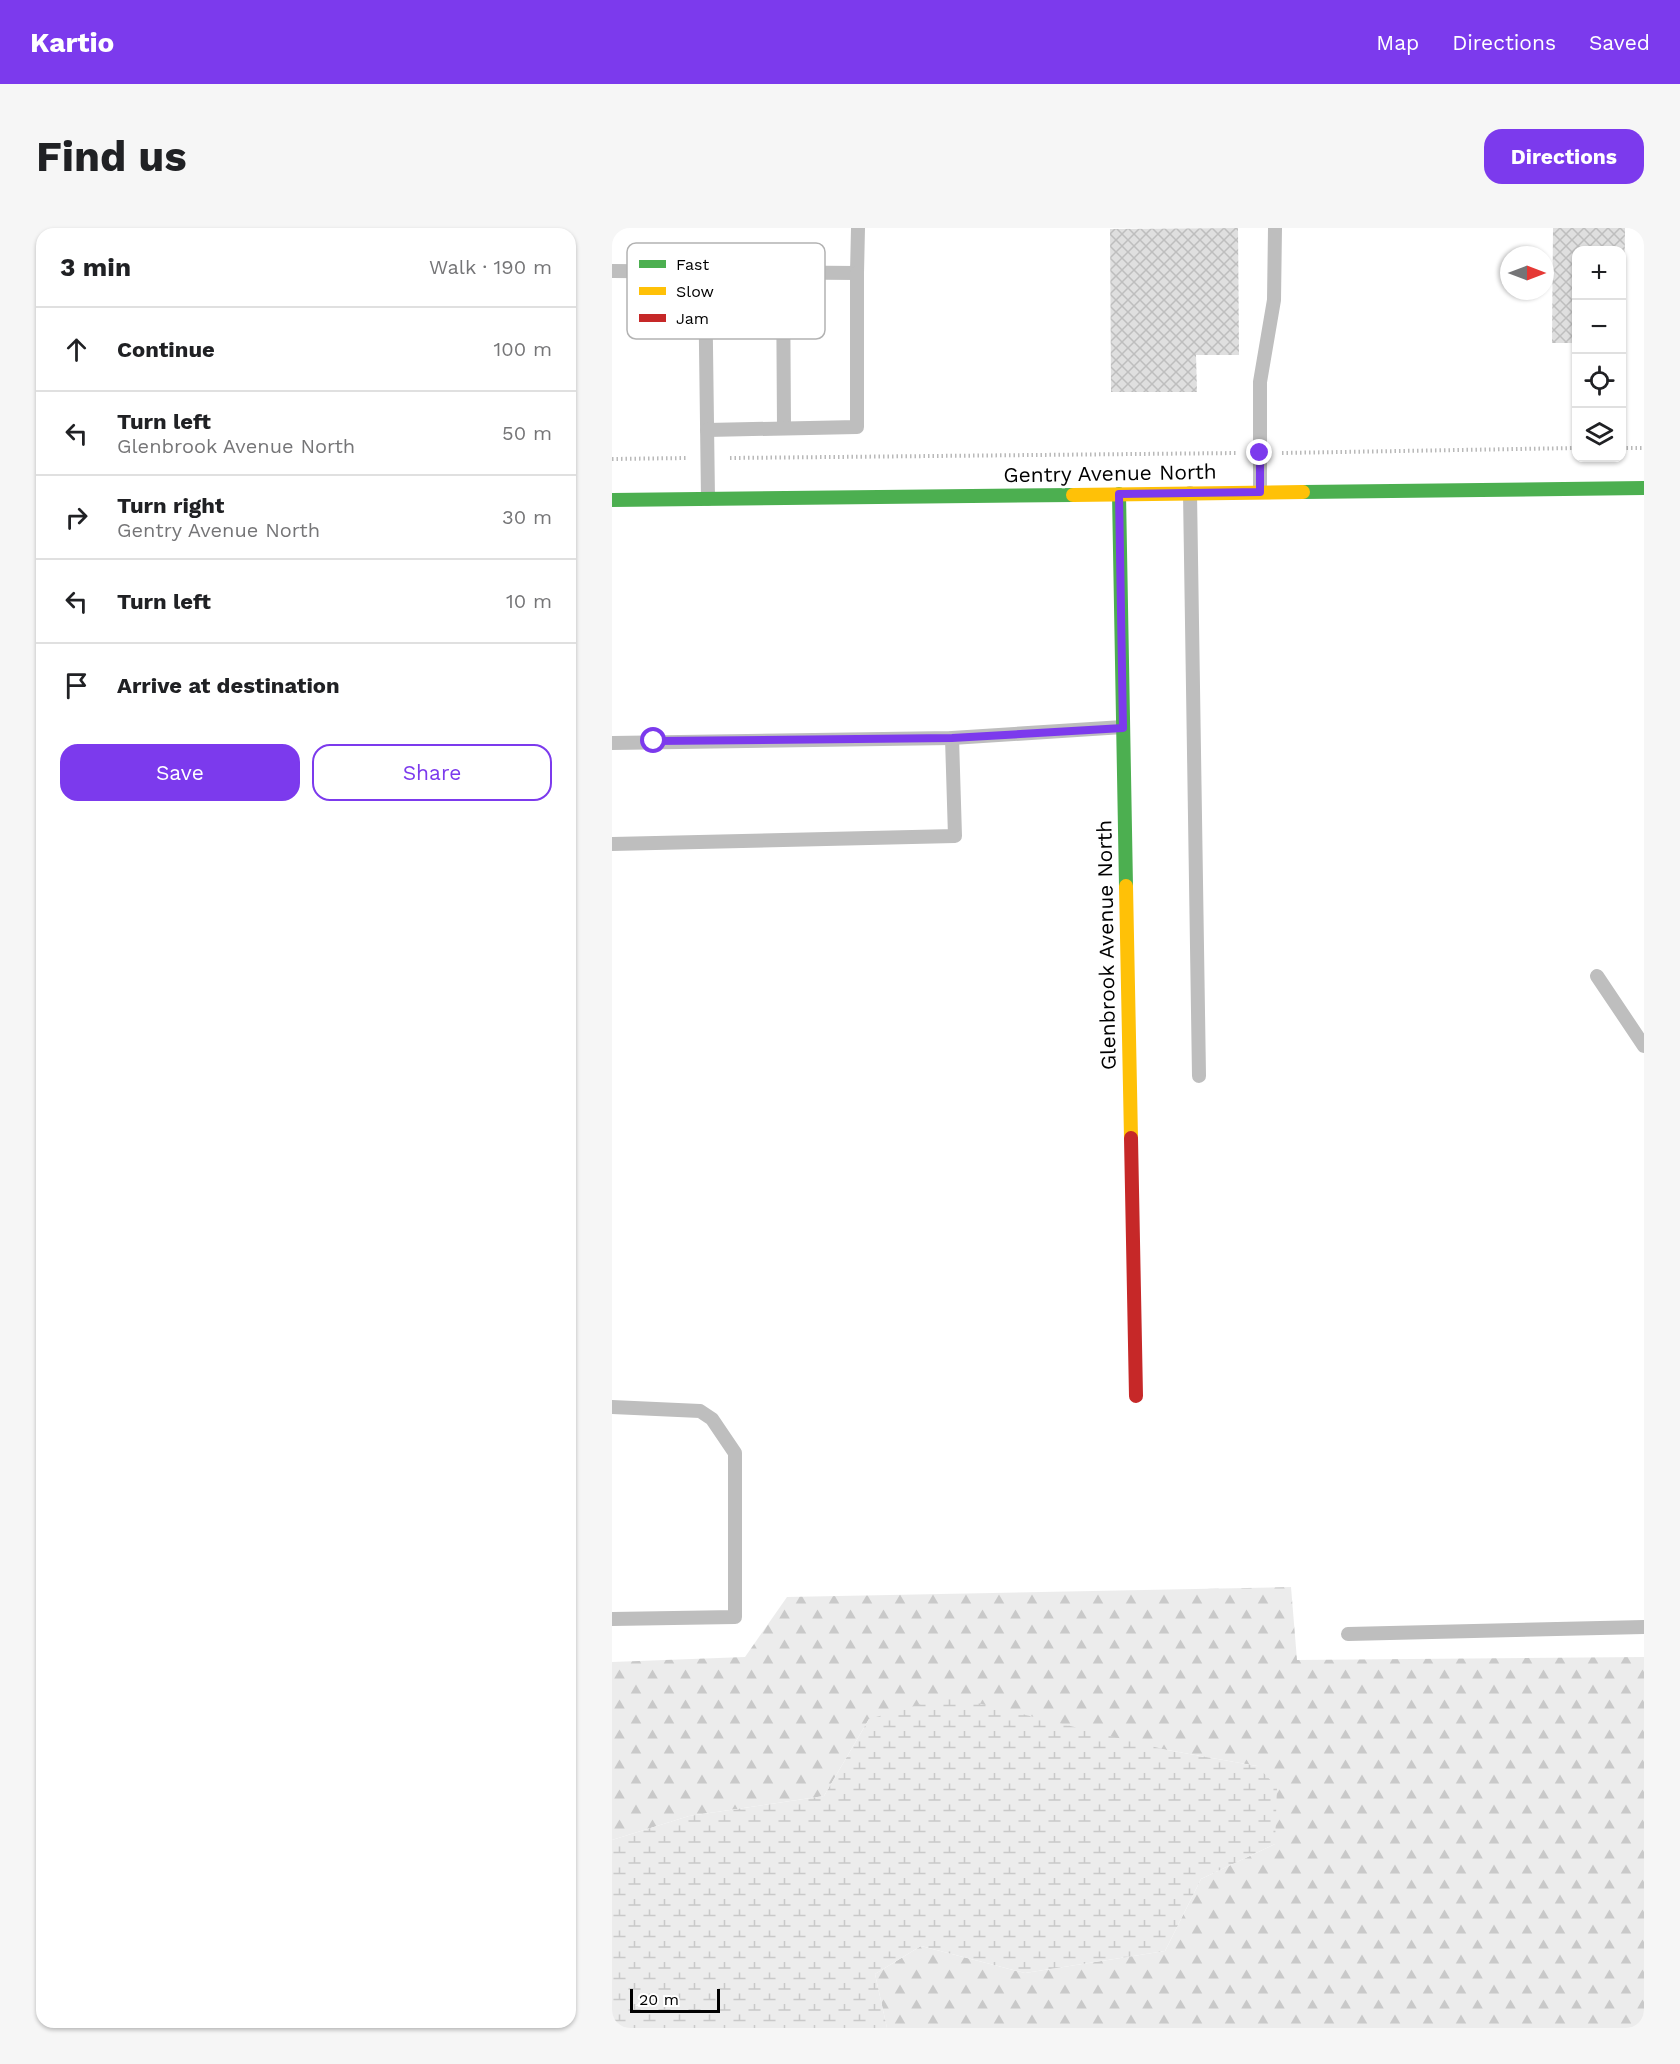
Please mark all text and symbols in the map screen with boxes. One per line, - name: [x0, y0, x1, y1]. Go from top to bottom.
- text: Kartio: [30, 26, 114, 59]
- text: Map: [1376, 30, 1419, 55]
- text: Directions: [1452, 30, 1556, 55]
- text: Saved: [1589, 30, 1650, 55]
- button: Directions: [1484, 129, 1644, 184]
- text: Find us: [36, 132, 187, 181]
- legend: [627, 243, 825, 339]
- north arrow: [1500, 246, 1554, 300]
- map controls: [1572, 246, 1626, 462]
- button: +: [1572, 246, 1626, 300]
- text: 3 min: [60, 252, 131, 282]
- text: Walk · 190 m: [429, 255, 552, 279]
- text: Fast: [676, 255, 709, 274]
- text: Slow: [676, 282, 714, 301]
- button: −: [1572, 300, 1626, 354]
- text: Jam: [676, 309, 709, 328]
- icon: ahead: [60, 333, 93, 366]
- text: Continue: [117, 337, 215, 362]
- text: 100 m: [493, 337, 552, 361]
- button: locate: [1572, 354, 1626, 408]
- button: layers: [1572, 408, 1626, 462]
- text: Turn left: [117, 409, 211, 434]
- icon: left: [60, 417, 93, 450]
- text: 50 m: [502, 421, 552, 445]
- text: Glenbrook Avenue North: [117, 434, 355, 458]
- route end: [1246, 439, 1272, 465]
- street label: Gentry Avenue North: [1003, 459, 1217, 487]
- text: Turn right: [117, 493, 224, 518]
- icon: right: [60, 501, 93, 534]
- text: 30 m: [502, 505, 552, 529]
- text: Gentry Avenue North: [117, 518, 320, 542]
- icon: left: [60, 585, 93, 618]
- text: Turn left: [117, 589, 211, 614]
- text: 10 m: [506, 589, 552, 613]
- icon: arrive: [60, 669, 93, 702]
- text: Arrive at destination: [117, 673, 340, 698]
- route start: [640, 727, 666, 753]
- button: Save: [60, 744, 300, 801]
- button: Share: [312, 744, 552, 801]
- street label: Glenbrook Avenue North: [1091, 820, 1121, 1070]
- scale bar: [630, 1986, 720, 2014]
- text: 20 m: [639, 1990, 679, 2009]

